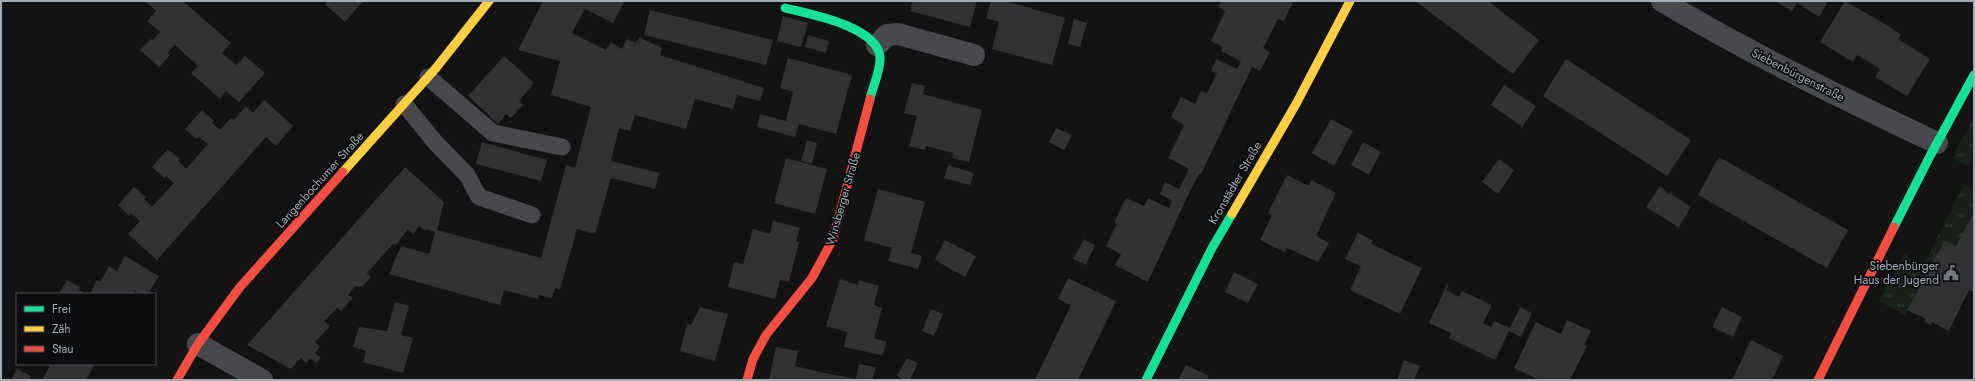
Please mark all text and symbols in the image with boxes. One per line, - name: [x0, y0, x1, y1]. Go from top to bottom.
- street label: Siebenbürgenstraße: [1748, 44, 1848, 106]
- street label: Langenbochumer Straße: [272, 128, 368, 232]
- street label: Kronstädter Straße: [1204, 138, 1266, 228]
- street label: Winsberger Straße: [821, 150, 865, 248]
- place label: Siebenbürger Haus der Jugend: [1854, 257, 1940, 289]
- public building icon: Siebenbürger Haus der Jugend: [1942, 264, 1960, 282]
- legend: [16, 293, 156, 365]
- text: Frei: [52, 300, 71, 318]
- text: Zäh: [52, 320, 71, 338]
- text: Stau: [52, 340, 74, 358]

